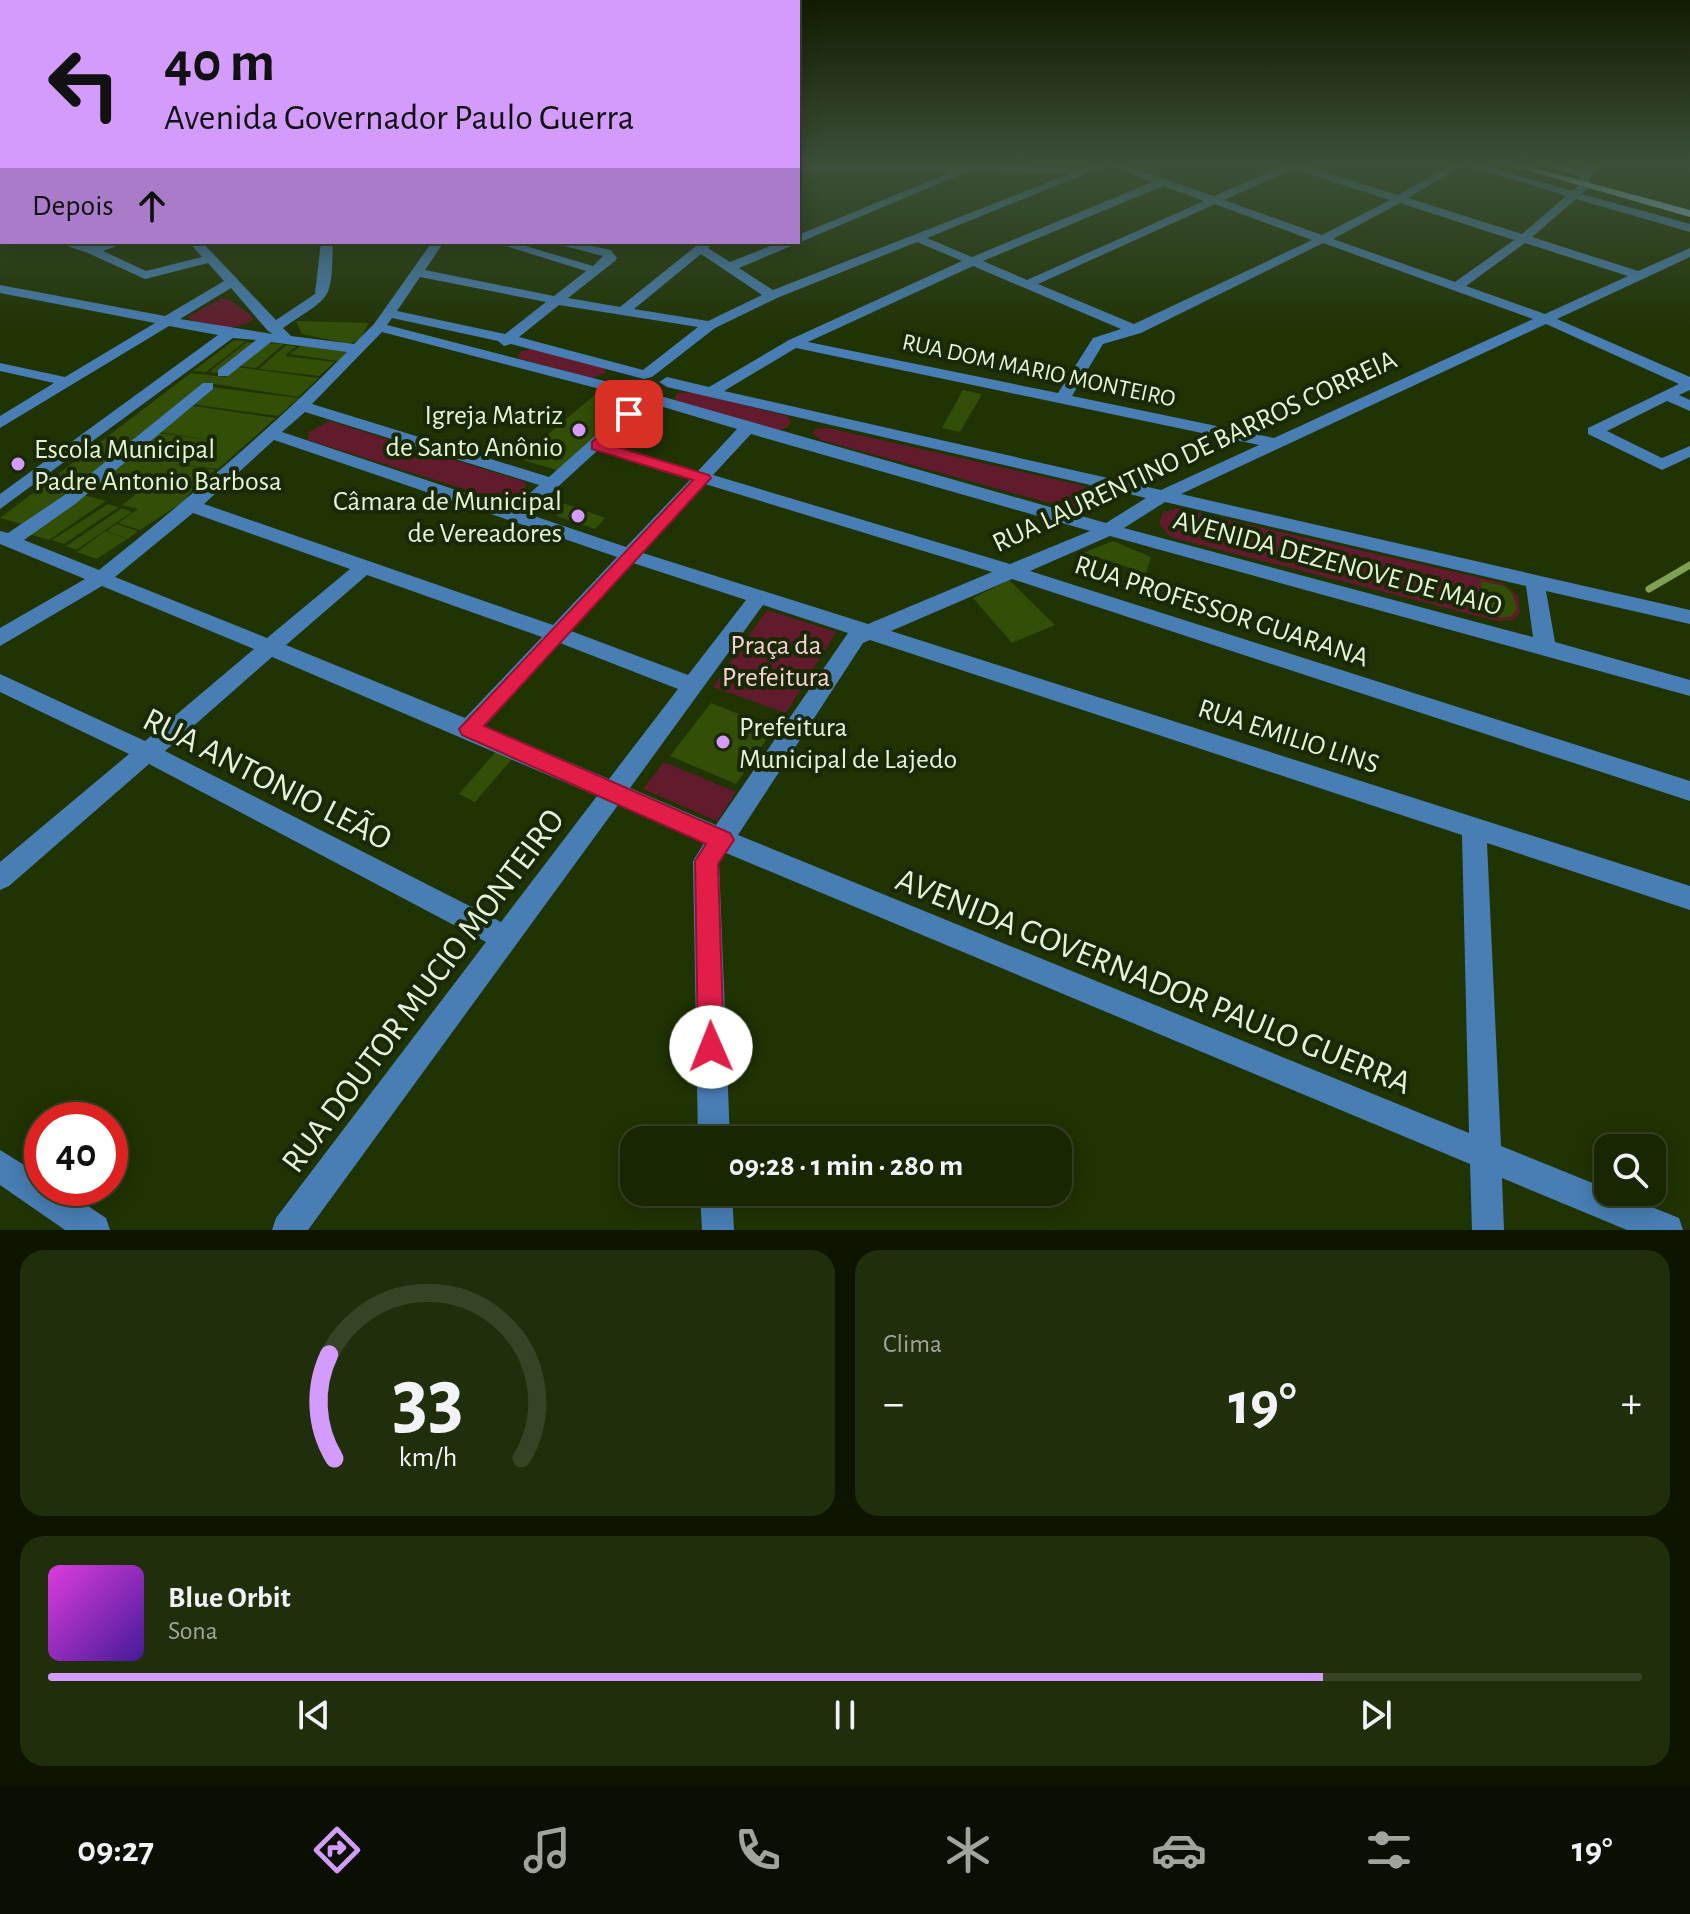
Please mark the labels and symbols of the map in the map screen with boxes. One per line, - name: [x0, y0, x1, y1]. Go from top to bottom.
- street label: RUA DOM MARIO MONTEIRO: [900, 330, 1178, 412]
- street label: RUA LAURENTINO DE BARROS CORREIA: [989, 346, 1401, 558]
- pin: [595, 380, 663, 448]
- place label: Igreja Matriz de Santo Anônio: [386, 402, 563, 462]
- marker: Igreja Matriz de Santo Anônio: [570, 421, 588, 439]
- place label: Escola Municipal Padre Antonio Barbosa: [34, 436, 282, 496]
- marker: Escola Municipal Padre Antonio Barbosa: [9, 455, 27, 473]
- place label: Câmara de Municipal de Vereadores: [333, 488, 562, 548]
- marker: Câmara de Municipal de Vereadores: [569, 507, 587, 525]
- street label: AVENIDA DEZENOVE DE MAIO: [1170, 507, 1505, 621]
- street label: RUA PROFESSOR GUARANA: [1071, 551, 1372, 673]
- park label: Praça da Prefeitura: [722, 632, 830, 692]
- street label: RUA EMILIO LINS: [1194, 694, 1382, 779]
- street label: RUA ANTONIO LEÃO: [137, 700, 398, 857]
- place label: Prefeitura Municipal de Lajedo: [739, 714, 957, 774]
- marker: Prefeitura Municipal de Lajedo: [714, 733, 732, 751]
- street label: RUA DOUTOR MUCIO MONTEIRO: [276, 803, 571, 1179]
- street label: AVENIDA GOVERNADOR PAULO GUERRA: [891, 863, 1416, 1101]
- position arrow: [669, 1005, 753, 1089]
- speed limit sign: 40: [24, 1102, 128, 1206]

